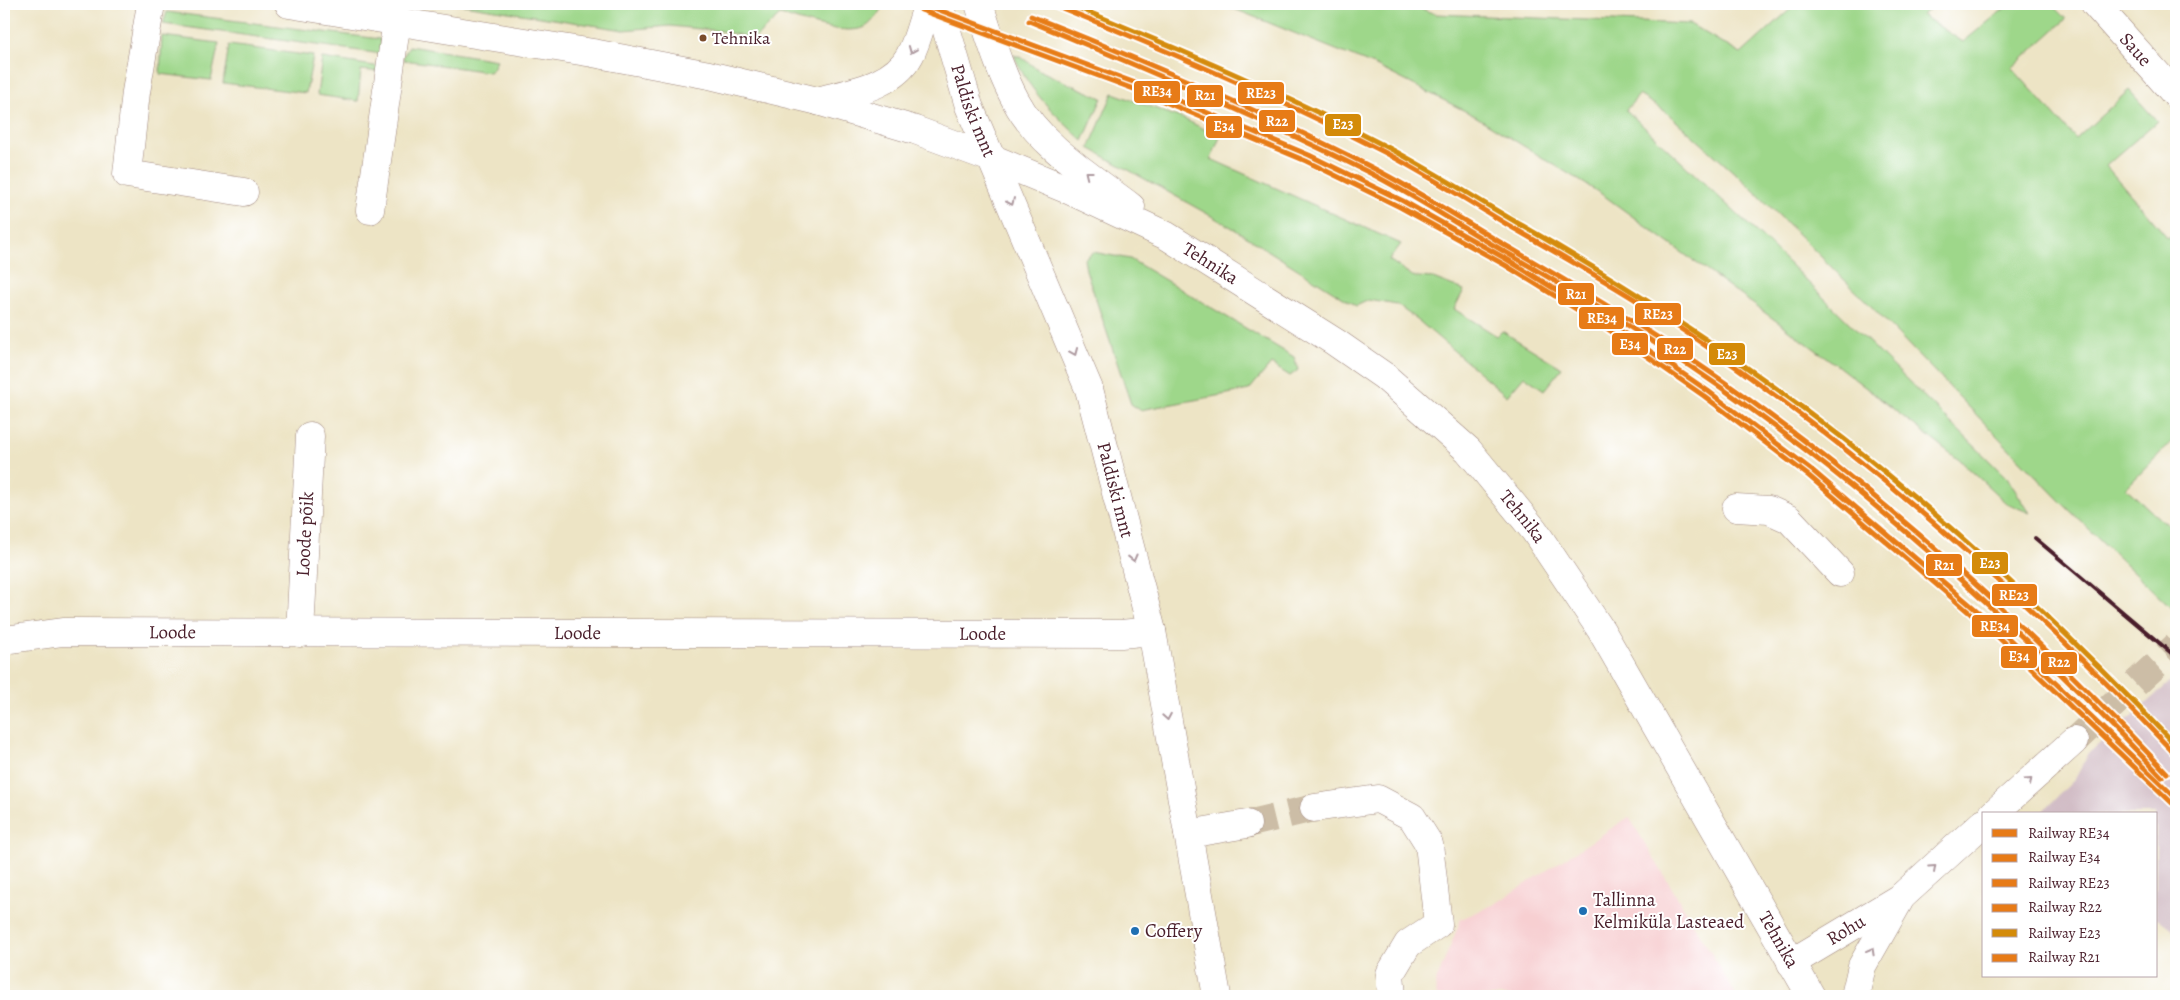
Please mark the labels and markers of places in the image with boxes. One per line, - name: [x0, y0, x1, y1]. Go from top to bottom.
- place label: Tehnika: [712, 26, 771, 50]
- marker: Tehnika: [698, 33, 708, 43]
- place label: Tallinna Kelmiküla Lasteaed: [1593, 887, 1745, 935]
- marker: Tallinna Kelmiküla Lasteaed: [1577, 905, 1589, 917]
- place label: Coffery: [1145, 918, 1203, 944]
- marker: Coffery: [1129, 925, 1141, 937]

